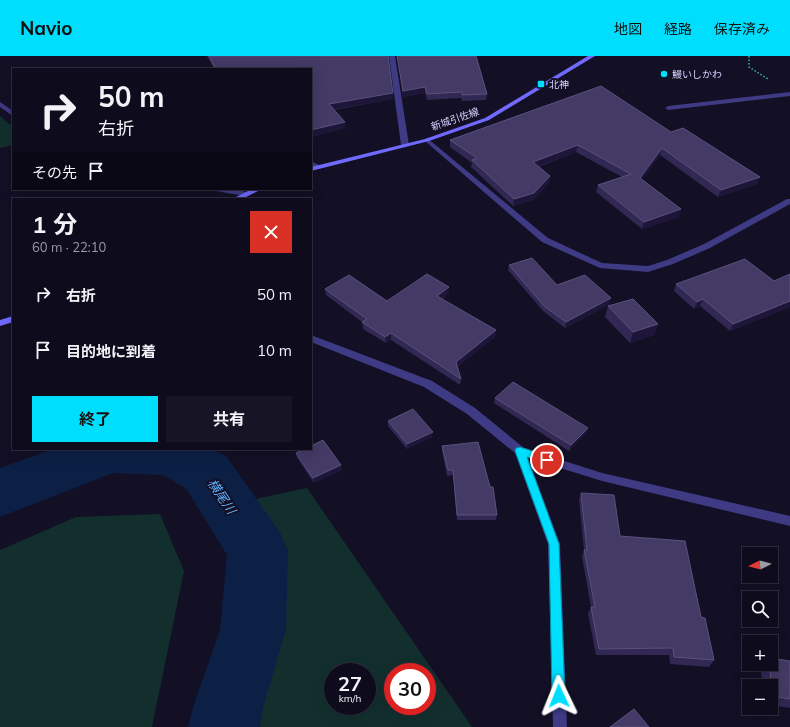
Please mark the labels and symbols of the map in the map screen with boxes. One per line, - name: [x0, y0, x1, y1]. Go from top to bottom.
- place label: 鰻いしかわ: [672, 68, 722, 81]
- marker: 鰻いしかわ: [659, 69, 669, 79]
- place label: 北神: [549, 78, 569, 91]
- marker: 北神: [536, 79, 546, 89]
- street label: 新城引佐線: [429, 105, 481, 133]
- pin: [530, 443, 564, 477]
- water label: 横尾川: [204, 475, 241, 518]
- north arrow: [742, 547, 778, 583]
- speed limit sign: 30: [384, 663, 436, 715]
- position arrow: [538, 675, 580, 717]

